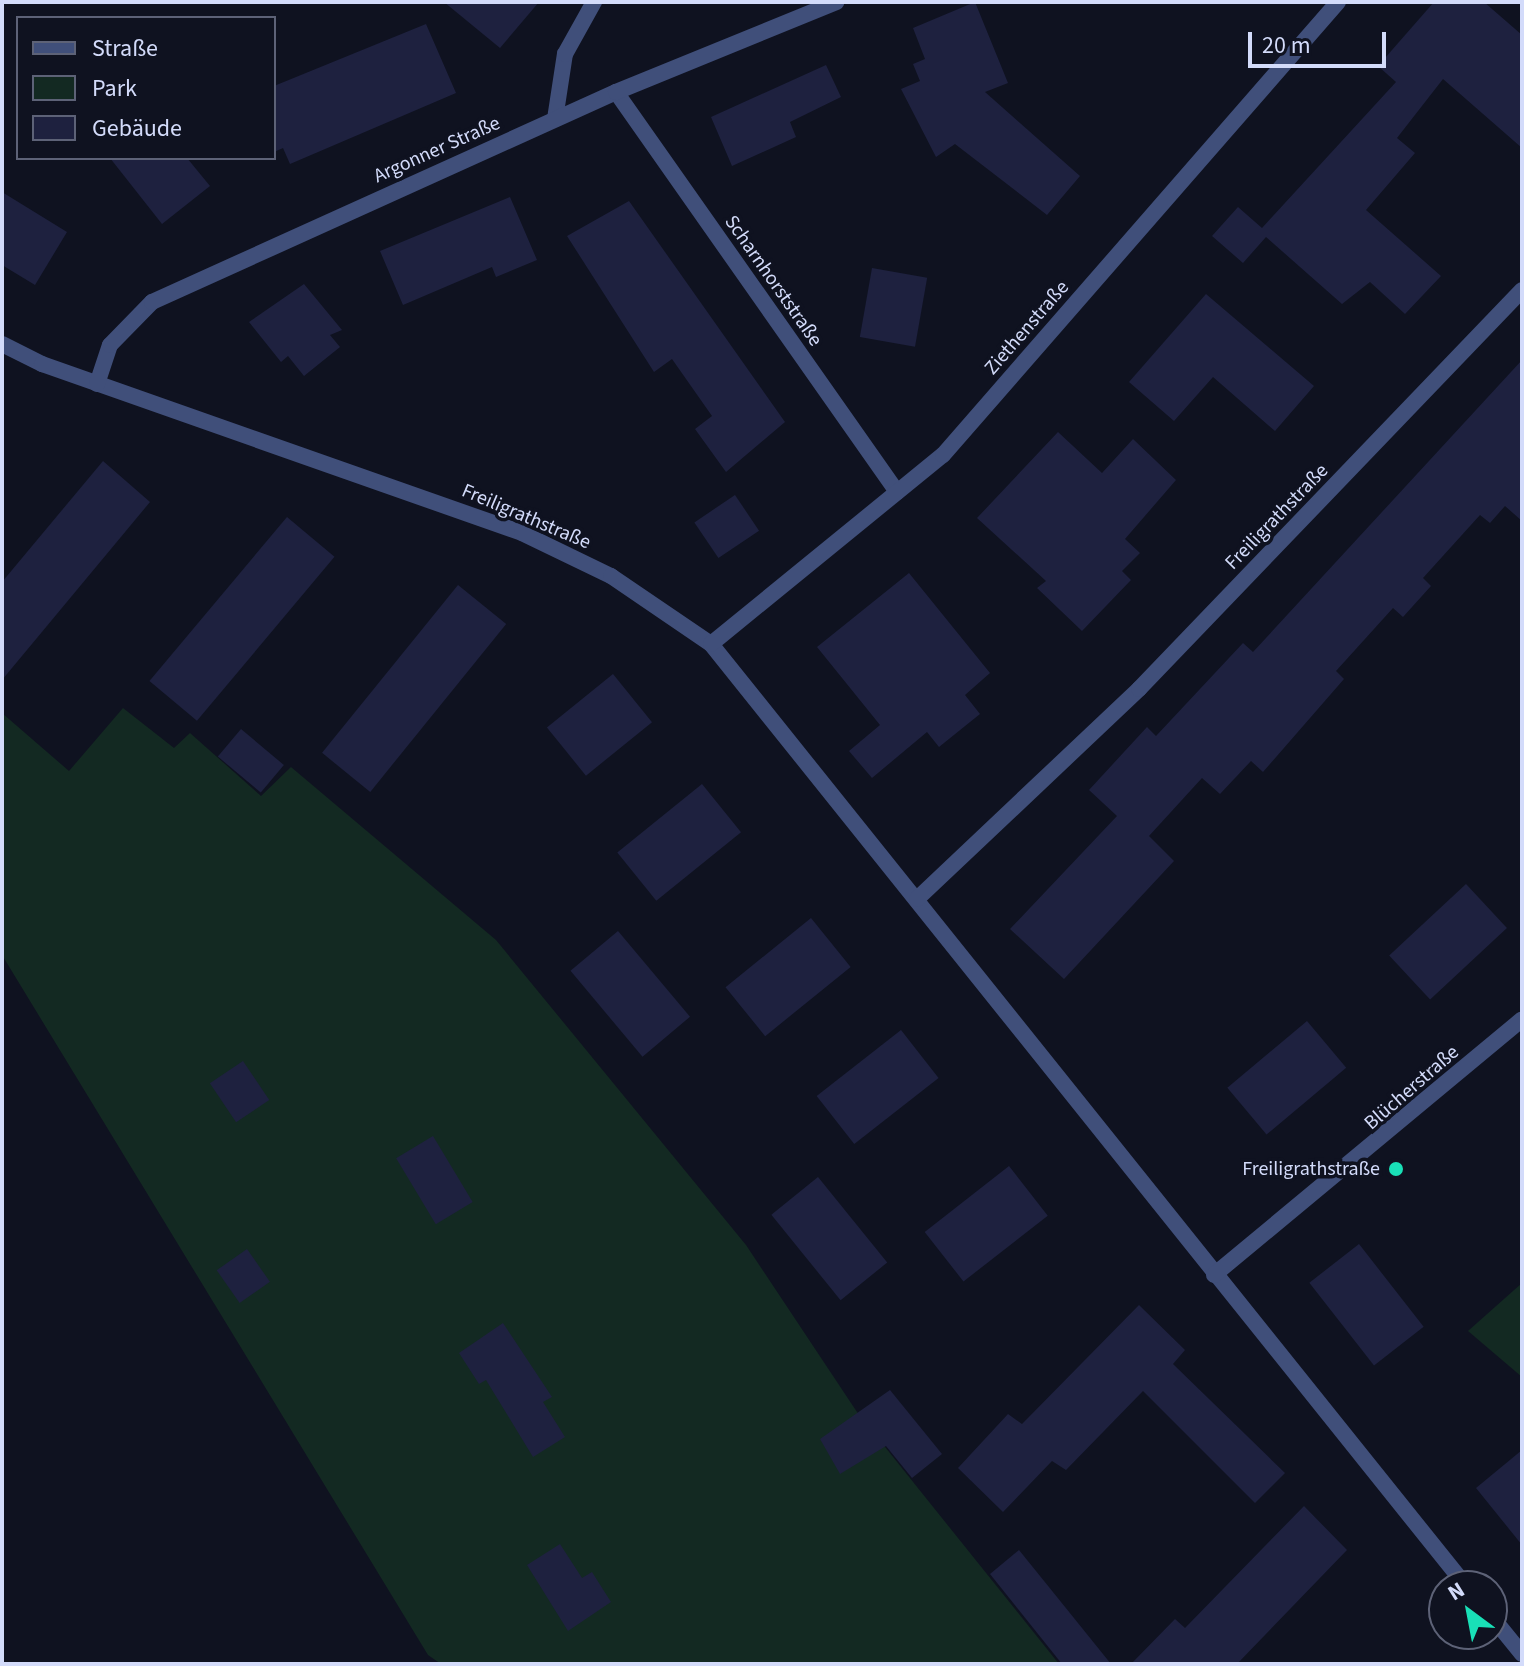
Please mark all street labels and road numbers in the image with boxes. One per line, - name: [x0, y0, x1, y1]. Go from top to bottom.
- street label: Argonner Straße: [370, 111, 504, 189]
- street label: Scharnhorststraße: [719, 211, 827, 351]
- street label: Ziethenstraße: [980, 276, 1074, 380]
- street label: Freiligrathstraße: [1221, 459, 1333, 575]
- street label: Freiligrathstraße: [458, 479, 594, 555]
- street label: Blücherstraße: [1360, 1040, 1464, 1136]

